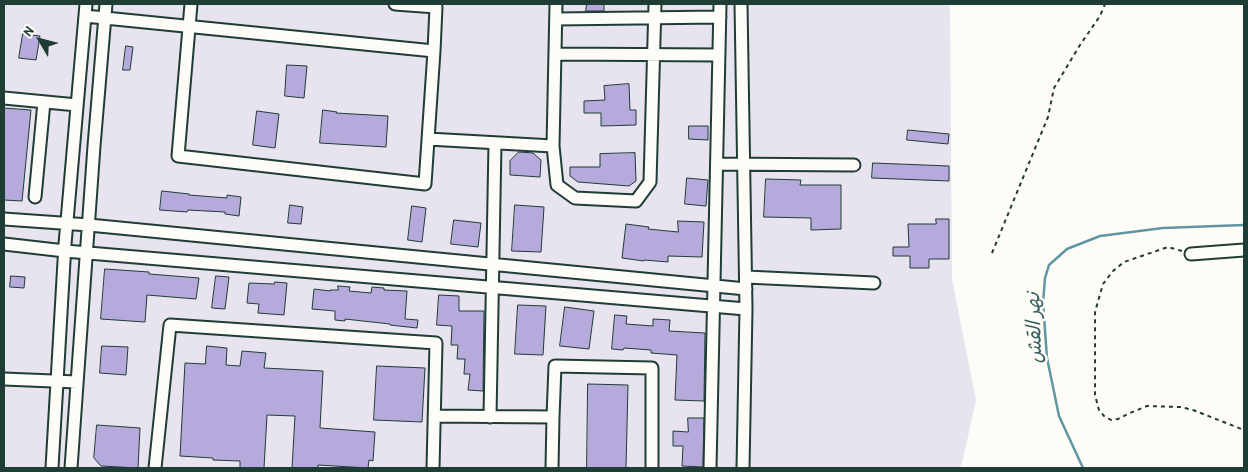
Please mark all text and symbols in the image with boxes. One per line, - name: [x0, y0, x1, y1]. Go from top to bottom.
- north arrow: [15, 15, 65, 65]
- text: N: [18, 22, 37, 39]
- water label: نهر القش: [1022, 292, 1048, 364]

